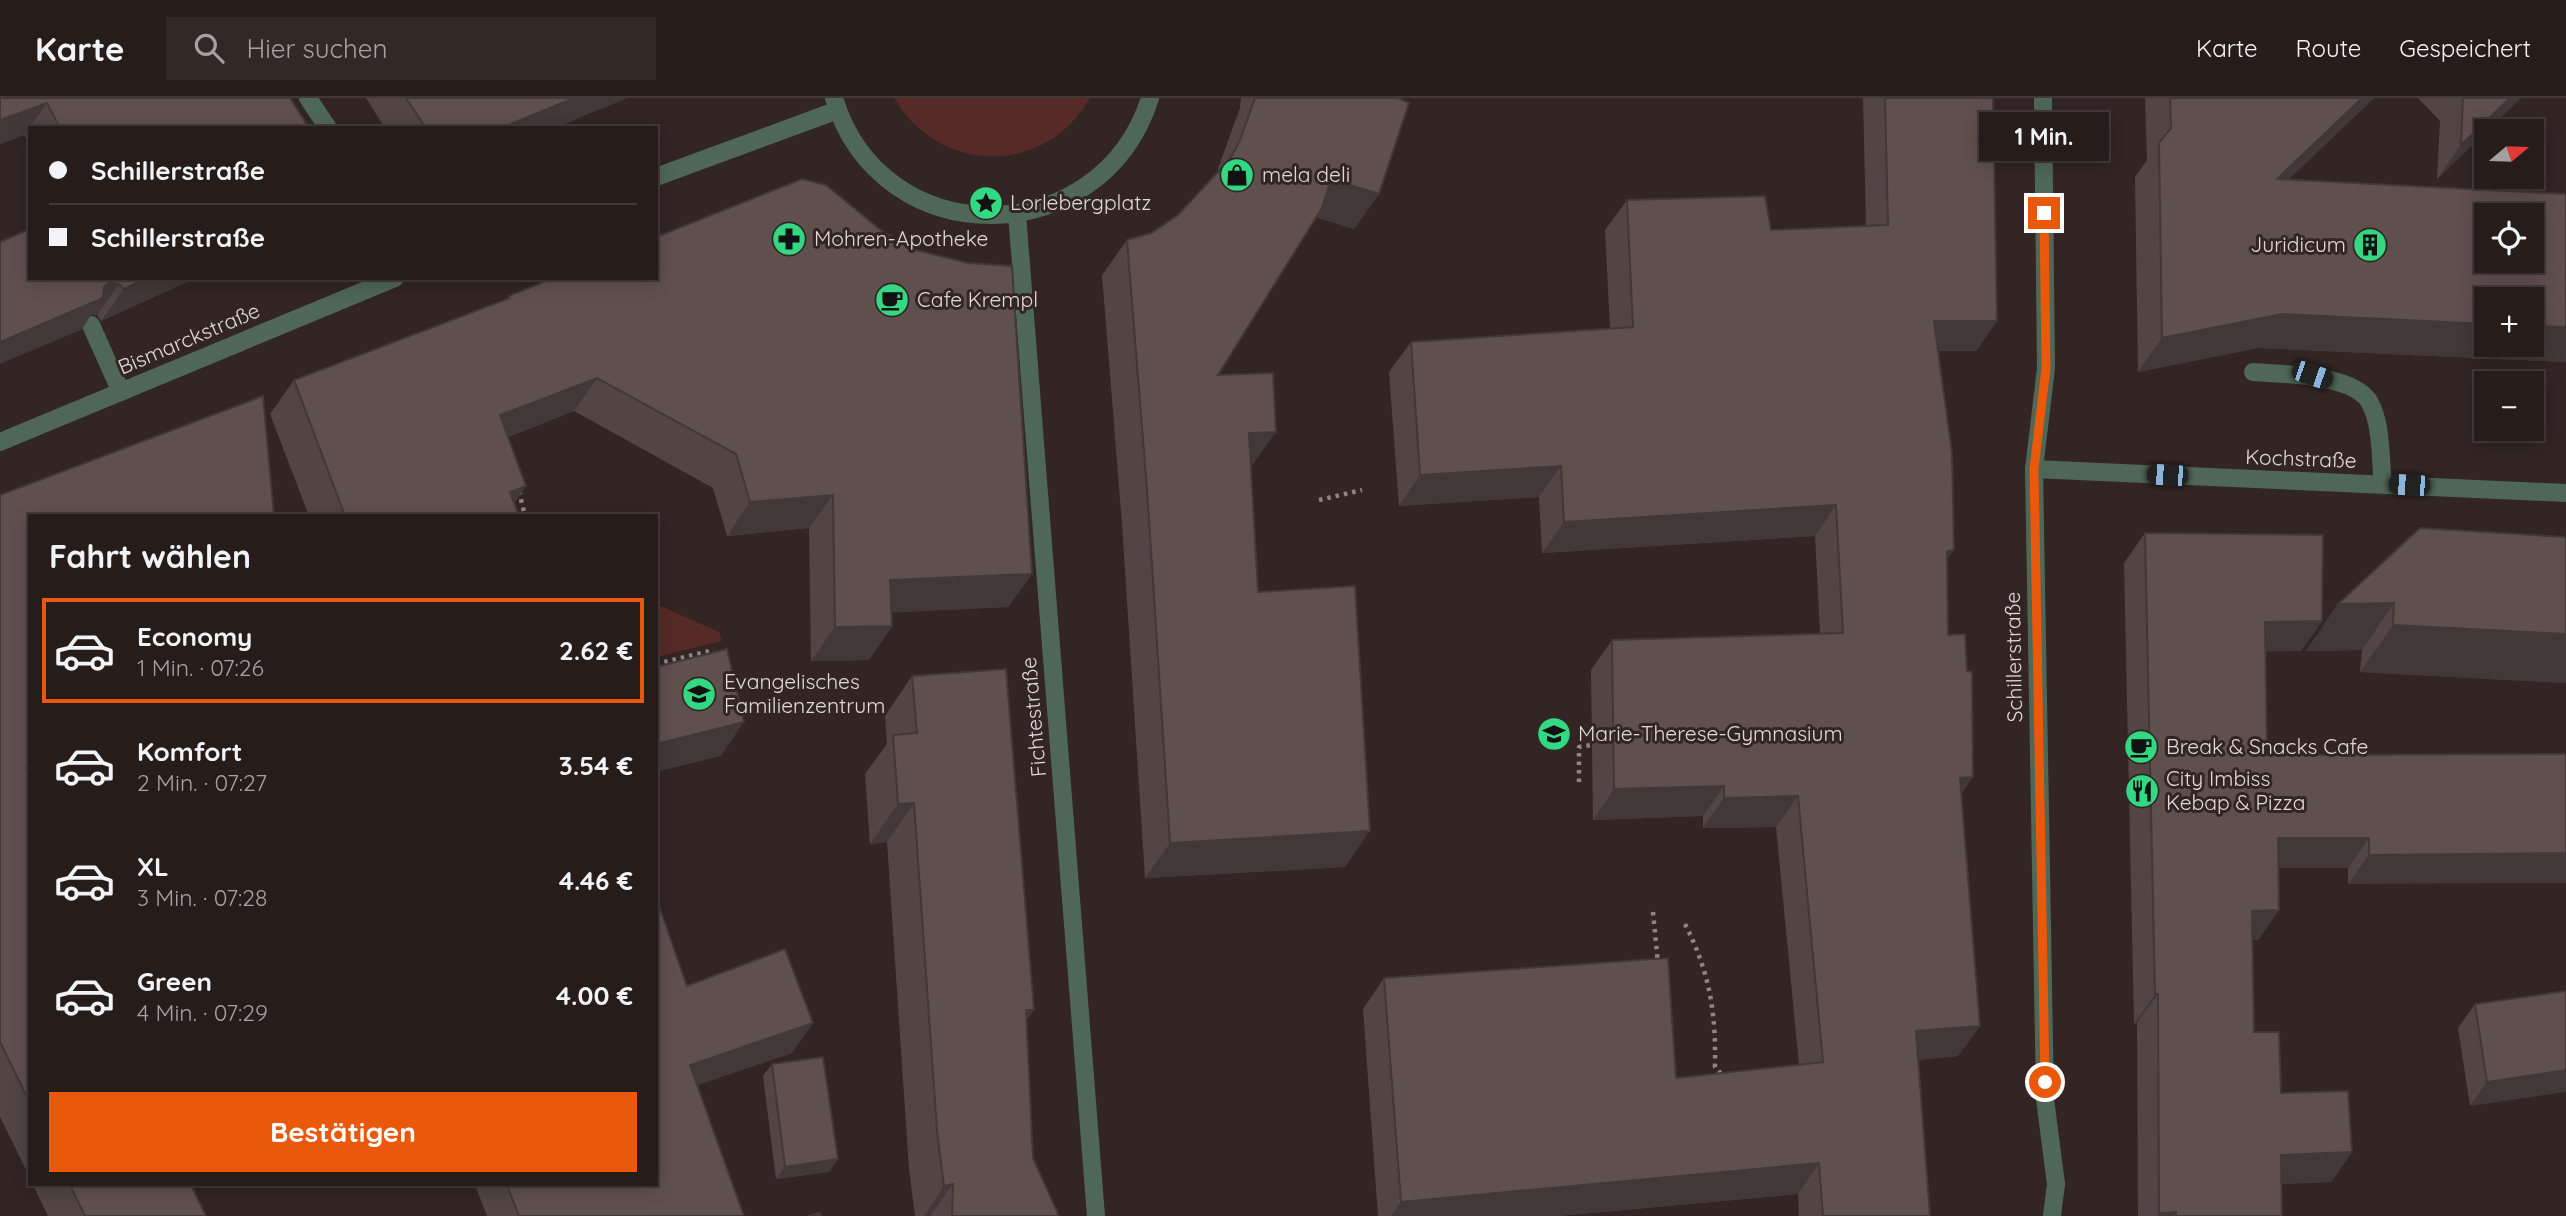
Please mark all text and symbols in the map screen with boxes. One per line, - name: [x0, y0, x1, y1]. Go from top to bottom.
- search box: [166, 17, 656, 80]
- text: Karte: [35, 28, 124, 69]
- icon: search: [190, 29, 228, 67]
- text: Hier suchen: [246, 32, 388, 65]
- text: Karte: [2196, 33, 2258, 63]
- text: Route: [2296, 33, 2361, 63]
- text: Gespeichert: [2399, 33, 2531, 63]
- callout: 1 Min.: [1979, 111, 2109, 160]
- north arrow: [2474, 119, 2544, 189]
- map controls: [2474, 119, 2544, 441]
- text: 1 Min.: [2014, 122, 2074, 151]
- text: Schillerstraße: [91, 154, 265, 187]
- shop icon: mela deli: [1218, 156, 1256, 194]
- place label: mela deli: [1262, 161, 1350, 187]
- place icon: Lorlebergplatz: [967, 184, 1005, 222]
- place label: Lorlebergplatz: [1010, 189, 1151, 215]
- route end: [2028, 197, 2060, 229]
- button: locate: [2474, 203, 2544, 273]
- pharmacy icon: Mohren-Apotheke: [770, 220, 808, 258]
- text: Schillerstraße: [91, 221, 265, 254]
- place label: Mohren-Apotheke: [814, 225, 988, 251]
- building icon: Juridicum: [2351, 226, 2389, 264]
- place label: Juridicum: [2250, 231, 2346, 257]
- cafe icon: Cafe Krempl: [873, 281, 911, 319]
- place label: Cafe Krempl: [917, 286, 1038, 312]
- button: +: [2474, 287, 2544, 357]
- street label: Bismarckstraße: [114, 296, 263, 380]
- car: [2289, 358, 2336, 392]
- button: −: [2474, 371, 2544, 441]
- street label: Kochstraße: [2245, 443, 2357, 473]
- car: [2146, 463, 2189, 487]
- car: [2388, 473, 2431, 497]
- text: Fahrt wählen: [49, 536, 251, 576]
- street label: Schillerstraße: [1999, 591, 2027, 723]
- icon: car: [53, 619, 116, 682]
- text: Economy: [137, 620, 252, 653]
- text: 2.62 €: [559, 634, 633, 667]
- text: 1 Min. · 07:26: [137, 653, 264, 682]
- street label: Fichtestraße: [1015, 656, 1051, 778]
- place label: Evangelisches Familienzentrum: [724, 668, 885, 718]
- school or university icon: Evangelisches Familienzentrum: [680, 675, 718, 713]
- school or university icon: Marie-Therese-Gymnasium: [1535, 715, 1573, 753]
- place label: Marie-Therese-Gymnasium: [1578, 720, 1843, 746]
- cafe icon: Break & Snacks Cafe: [2122, 728, 2160, 766]
- place label: Break & Snacks Cafe: [2166, 733, 2368, 759]
- icon: car: [53, 734, 116, 797]
- text: Komfort: [137, 735, 242, 768]
- text: 3.54 €: [559, 749, 633, 782]
- place label: City Imbiss Kebap & Pizza: [2166, 765, 2305, 815]
- text: 2 Min. · 07:27: [137, 768, 267, 797]
- restaurant icon: City Imbiss Kebap & Pizza: [2123, 772, 2161, 810]
- icon: car: [53, 849, 116, 912]
- text: XL: [137, 850, 169, 883]
- text: 4.46 €: [559, 864, 633, 897]
- text: 3 Min. · 07:28: [137, 883, 267, 912]
- icon: car: [53, 964, 116, 1027]
- text: Green: [137, 965, 212, 998]
- text: 4.00 €: [556, 979, 633, 1012]
- text: 4 Min. · 07:29: [137, 998, 268, 1027]
- route start: [2029, 1066, 2061, 1098]
- button: Bestätigen: [49, 1092, 637, 1172]

